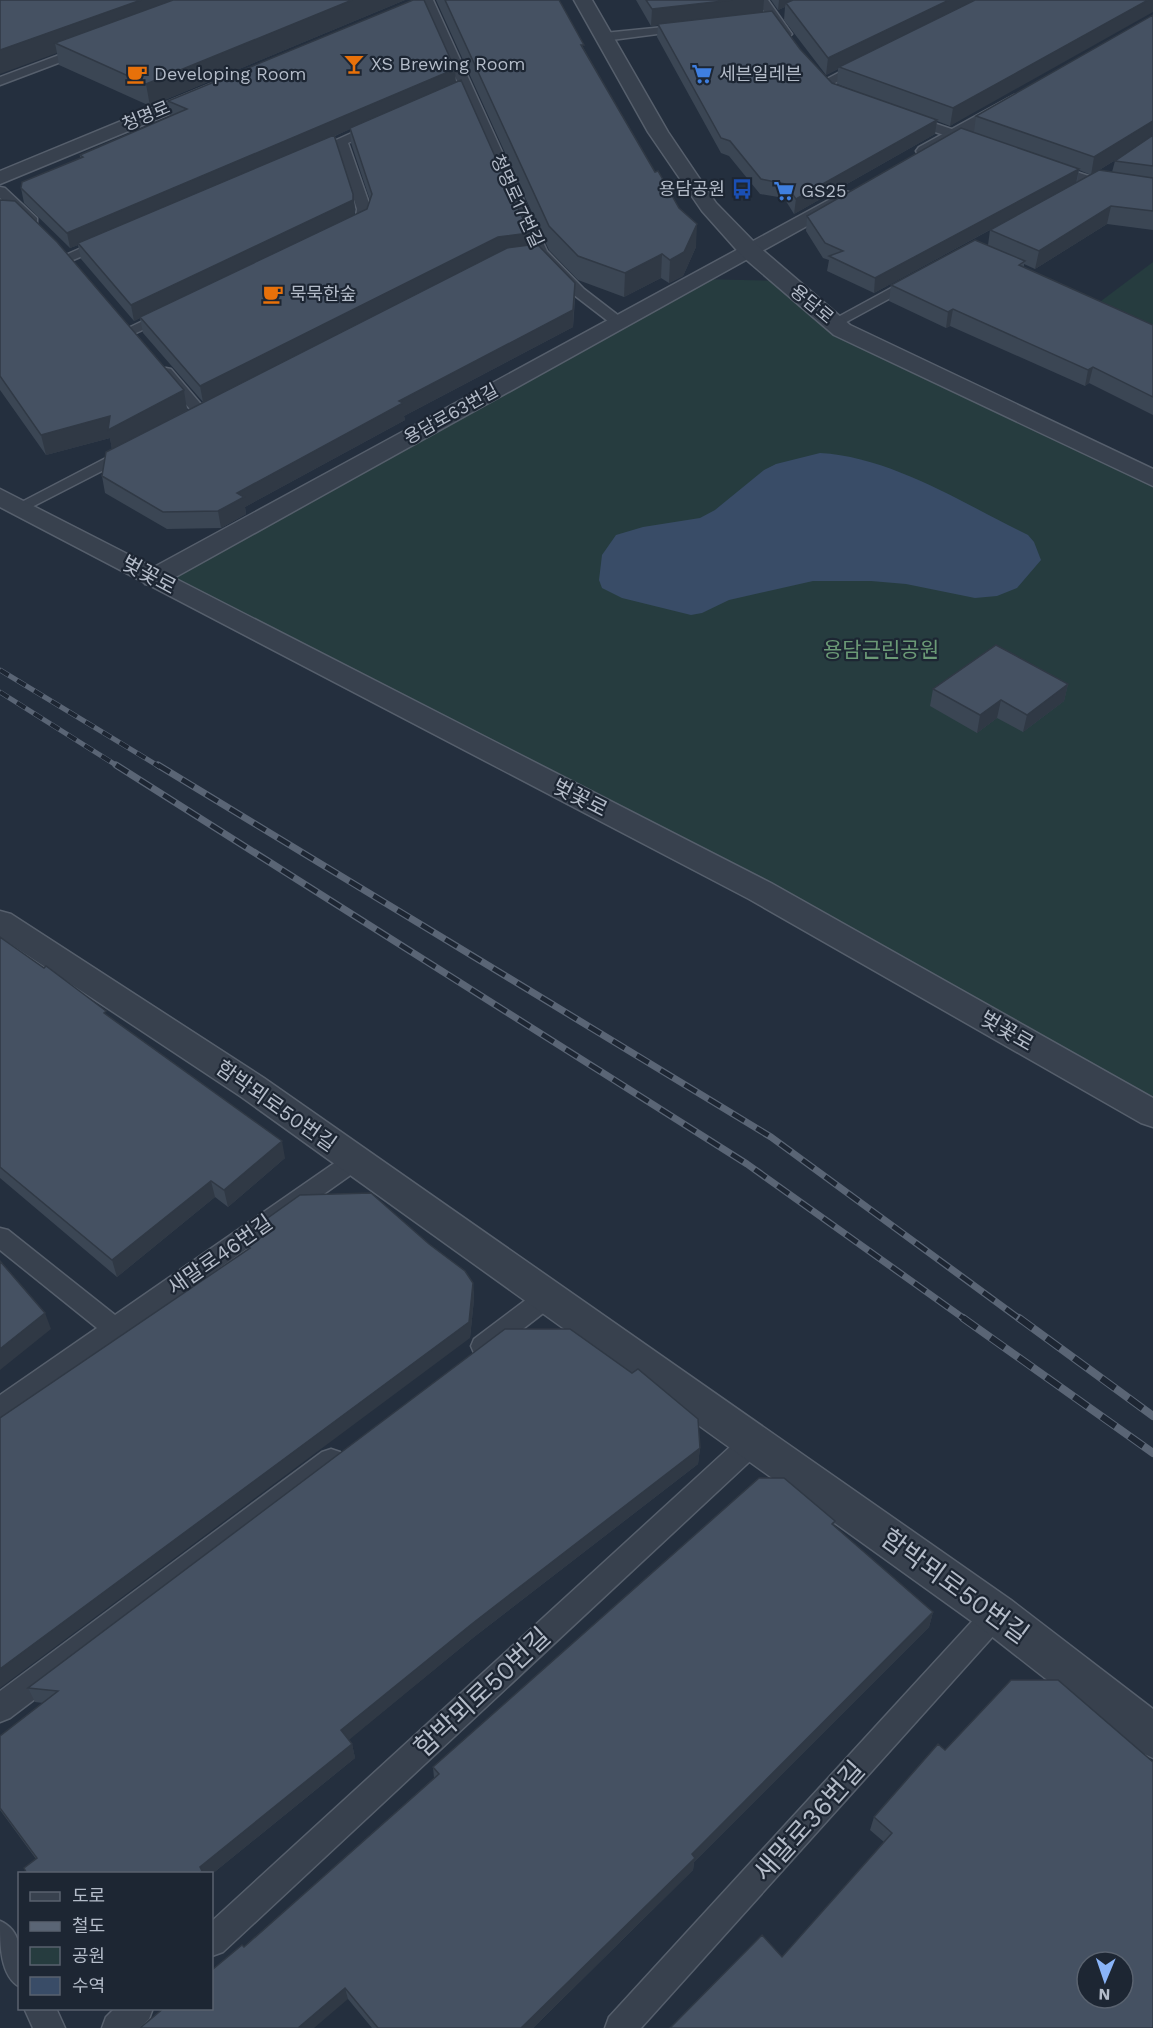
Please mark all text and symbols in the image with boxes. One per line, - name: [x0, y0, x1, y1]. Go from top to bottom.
- bar icon: XS Brewing Room: [342, 52, 366, 76]
- place label: XS Brewing Room: [371, 53, 525, 74]
- cafe icon: Developing Room: [125, 62, 149, 86]
- supermarket icon: 세븐일레븐: [690, 62, 714, 86]
- place label: Developing Room: [154, 63, 307, 84]
- place label: 세븐일레븐: [719, 63, 802, 84]
- street label: 청명로: [119, 96, 173, 135]
- street label: 청명로17번길: [487, 151, 548, 251]
- bus stop icon: 용담공원: [730, 177, 754, 201]
- place label: 용담공원: [659, 178, 725, 199]
- supermarket icon: GS25: [772, 179, 796, 203]
- place label: GS25: [801, 180, 847, 201]
- street label: 용담로: [787, 280, 838, 328]
- cafe icon: 묵묵한숲: [261, 282, 285, 306]
- place label: 묵묵한숲: [290, 283, 356, 304]
- street label: 용담로63번길: [400, 379, 501, 448]
- street label: 벚꽃로: [118, 550, 181, 599]
- park label: 용담근린공원: [823, 637, 939, 662]
- street label: 벚꽃로: [549, 773, 612, 822]
- street label: 벚꽃로: [976, 1005, 1039, 1056]
- street label: 함박뫼로50번길: [211, 1055, 341, 1156]
- street label: 새말로46번길: [162, 1209, 277, 1300]
- street label: 함박뫼로50번길: [875, 1522, 1035, 1650]
- street label: 함박뫼로50번길: [408, 1621, 556, 1763]
- street label: 새말로36번길: [747, 1755, 871, 1887]
- legend: [18, 1872, 213, 2010]
- text: 도로: [72, 1885, 105, 1906]
- text: 철도: [72, 1915, 105, 1936]
- text: 공원: [72, 1945, 105, 1966]
- north arrow: [1075, 1950, 1135, 2010]
- text: 수역: [72, 1975, 105, 1996]
- text: N: [1098, 1985, 1111, 2004]

